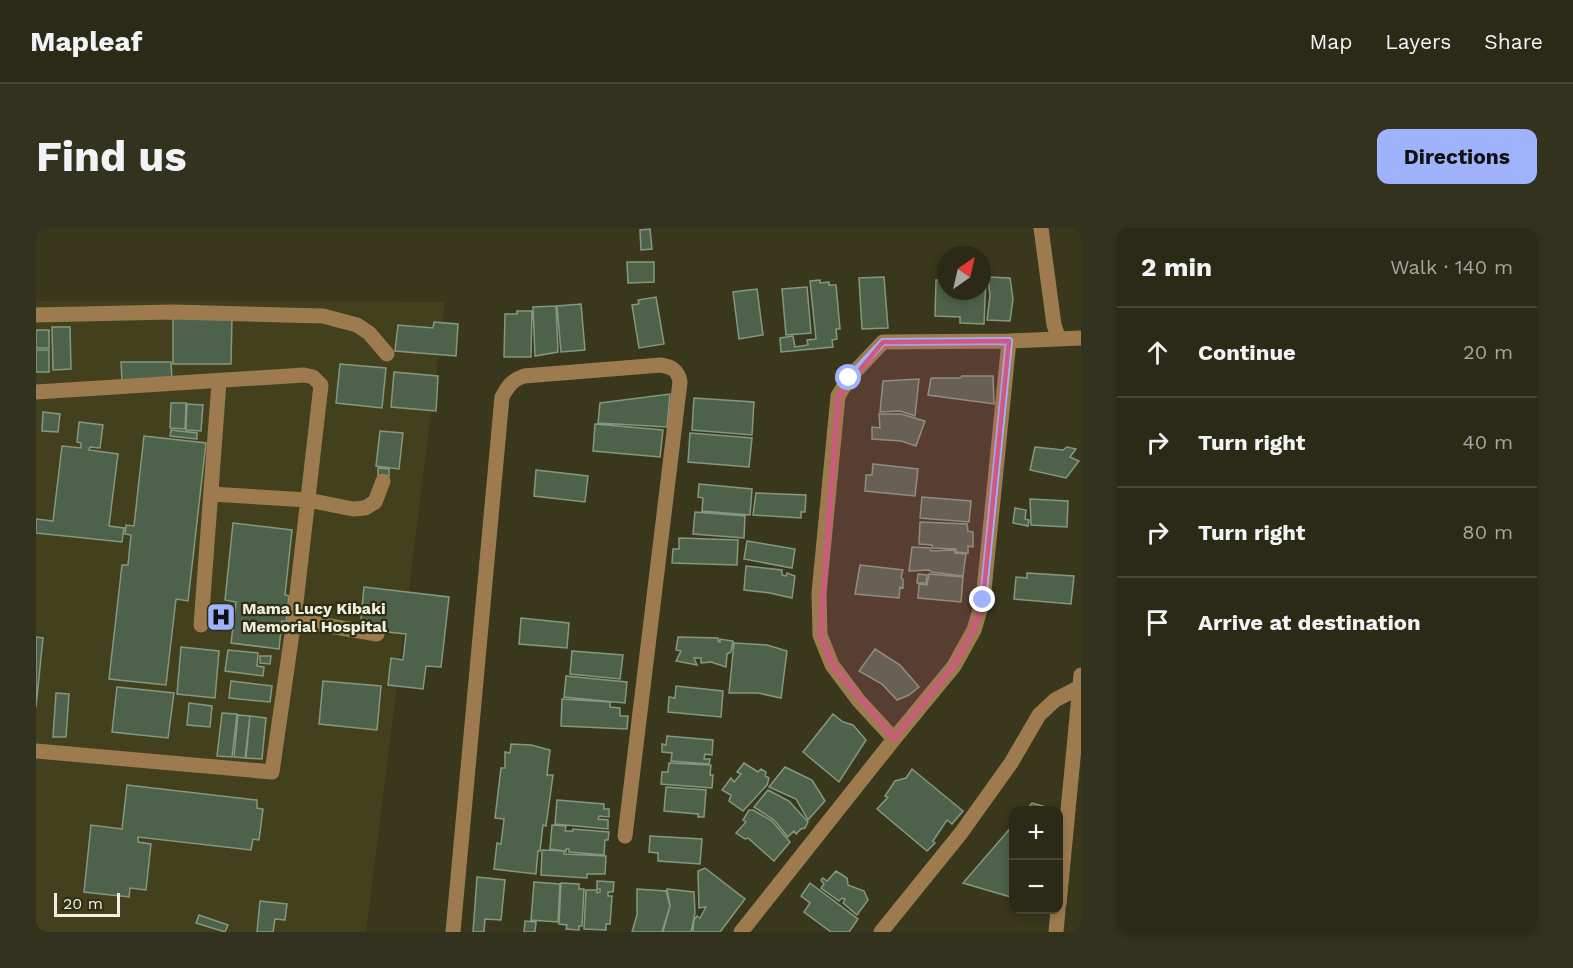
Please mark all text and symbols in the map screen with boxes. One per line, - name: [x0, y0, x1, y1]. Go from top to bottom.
- text: Mapleaf: [30, 25, 142, 58]
- text: Map: [1309, 29, 1352, 54]
- text: Layers: [1385, 29, 1451, 54]
- text: Share: [1484, 29, 1543, 54]
- button: Directions: [1377, 129, 1537, 184]
- text: Find us: [36, 132, 187, 181]
- north arrow: [937, 246, 991, 300]
- text: 2 min: [1141, 252, 1212, 282]
- text: Walk · 140 m: [1390, 255, 1513, 279]
- icon: ahead: [1141, 336, 1174, 369]
- text: Continue: [1198, 340, 1296, 365]
- text: 20 m: [1463, 340, 1513, 364]
- route start: [835, 364, 861, 390]
- icon: right: [1141, 426, 1174, 459]
- text: Turn right: [1198, 430, 1305, 455]
- text: 40 m: [1462, 430, 1513, 454]
- icon: right: [1141, 516, 1174, 549]
- text: Turn right: [1198, 520, 1305, 545]
- text: 80 m: [1462, 520, 1513, 544]
- route end: [969, 586, 995, 612]
- place label: Mama Lucy Kibaki Memorial Hospital: [242, 599, 388, 636]
- hospital icon: Mama Lucy Kibaki Memorial Hospital: [205, 601, 237, 633]
- icon: arrive: [1141, 606, 1174, 639]
- text: Arrive at destination: [1198, 610, 1421, 635]
- map controls: [1009, 806, 1063, 914]
- button: +: [1009, 806, 1063, 860]
- button: −: [1009, 860, 1063, 914]
- scale bar: [54, 890, 120, 918]
- text: 20 m: [63, 894, 103, 913]

